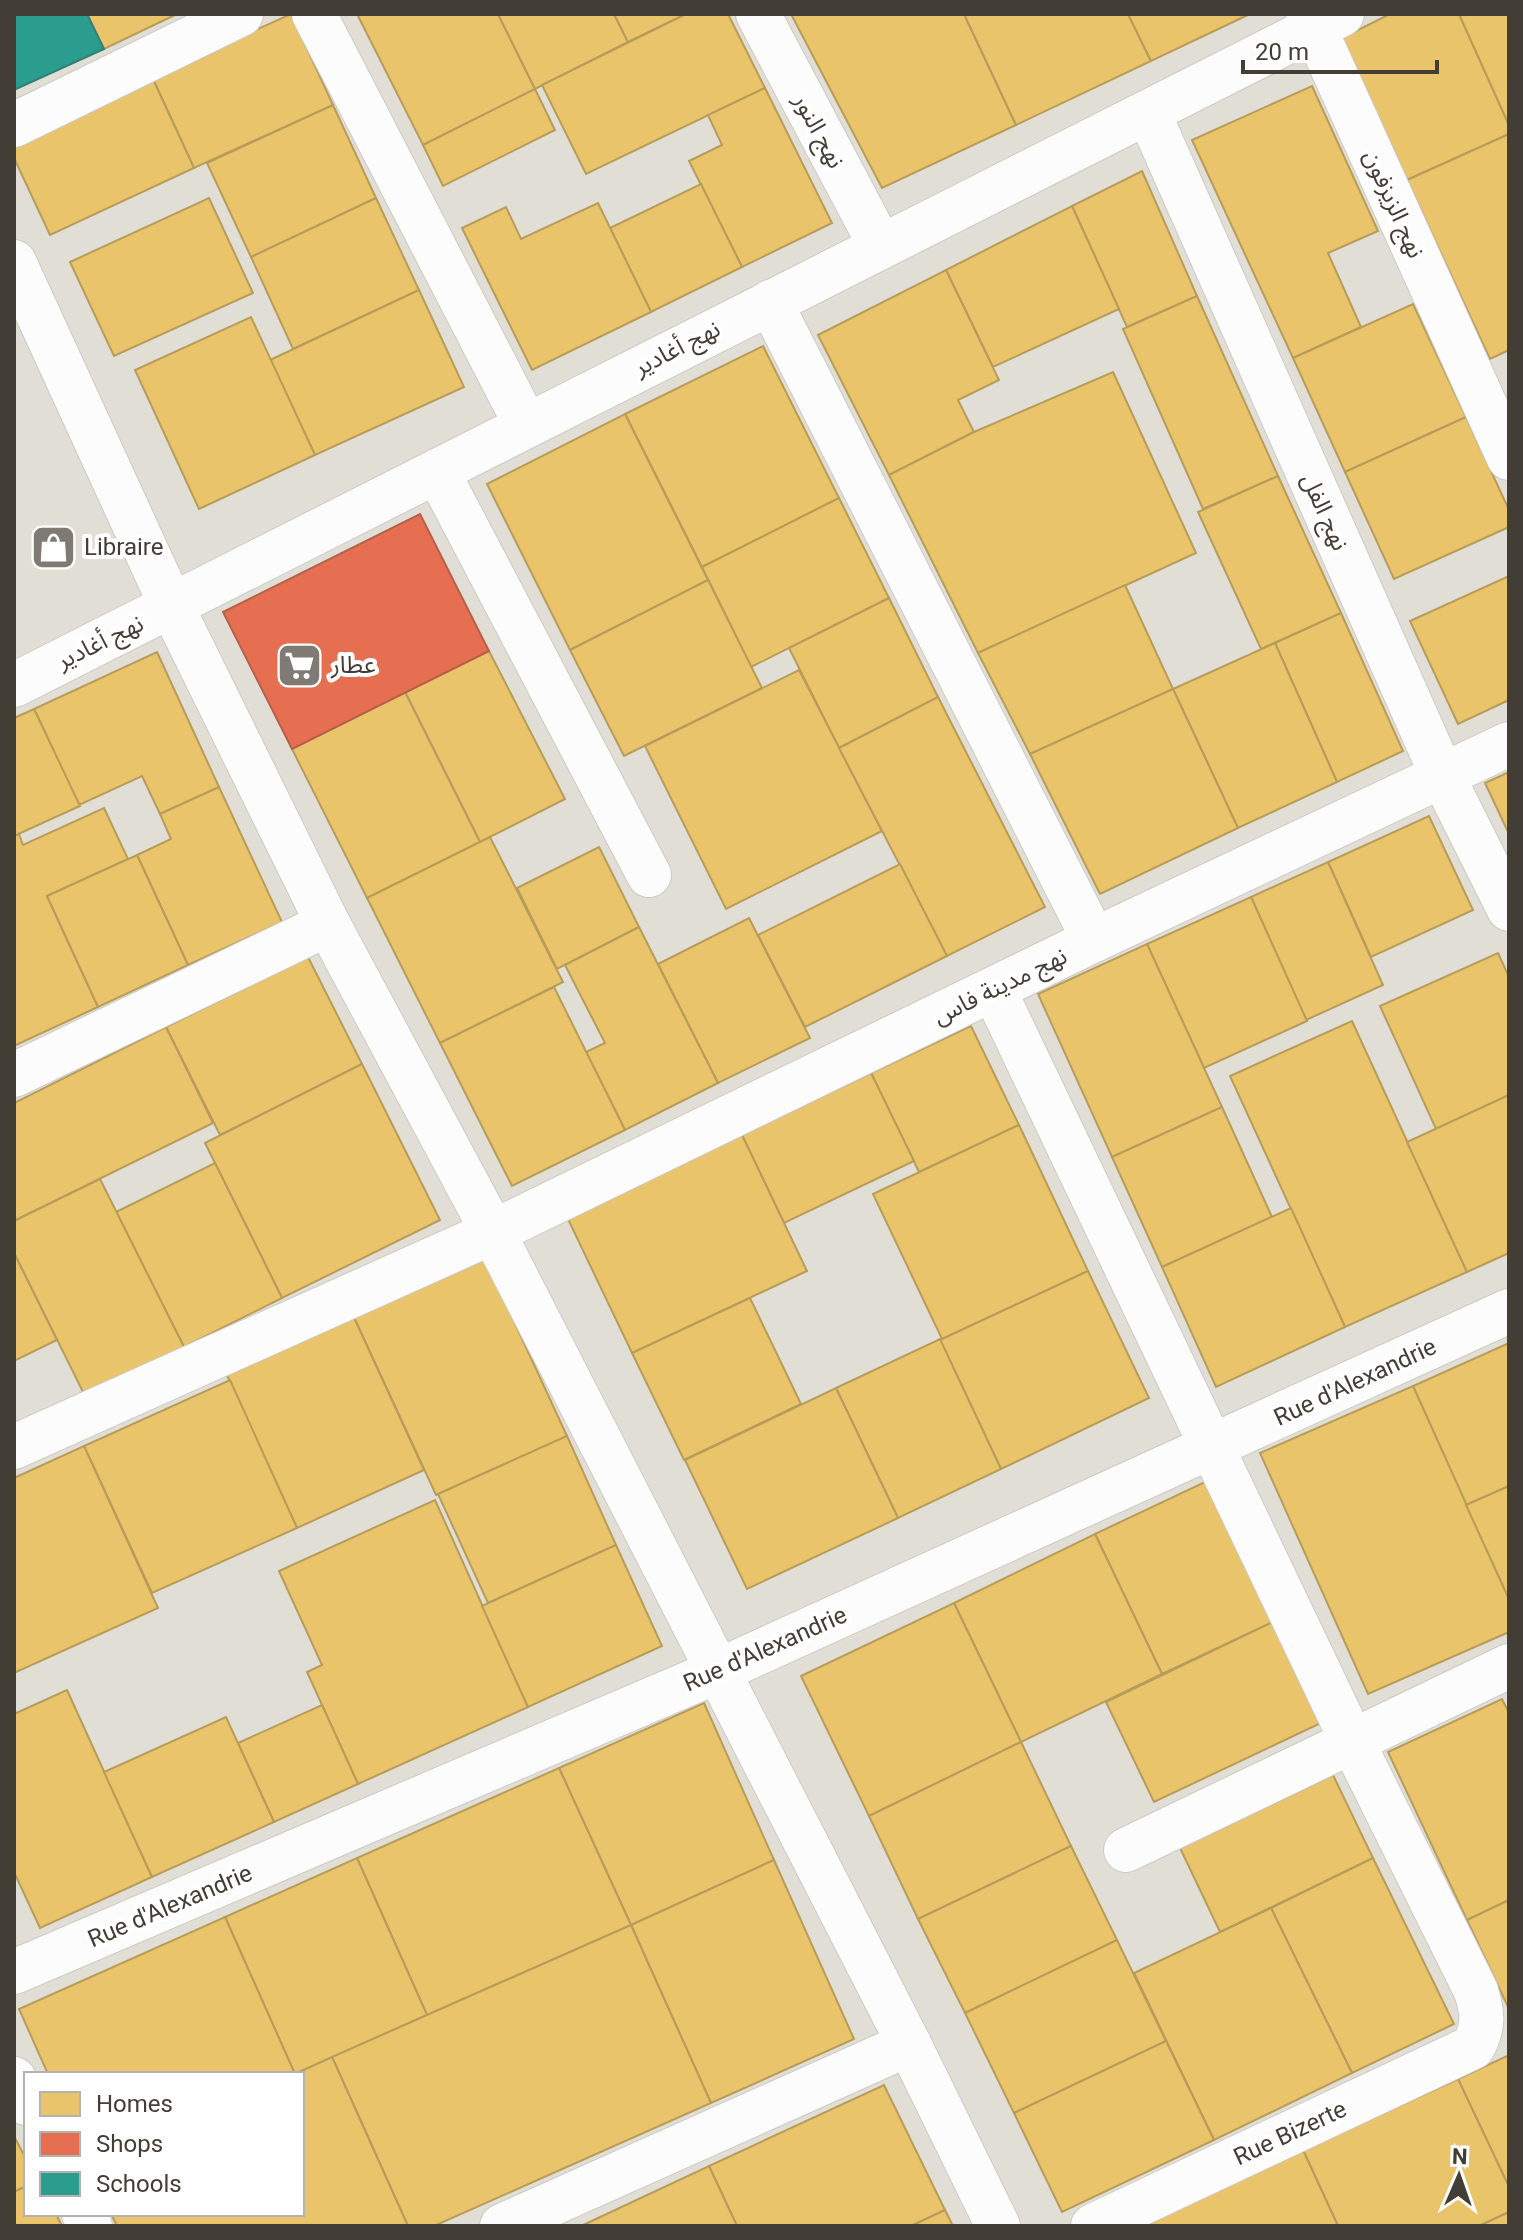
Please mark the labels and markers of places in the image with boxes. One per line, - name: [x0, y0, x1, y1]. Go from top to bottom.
- shop icon: Libraire: [29, 523, 77, 571]
- place label: Libraire: [84, 533, 163, 561]
- supermarket icon: عطار: [276, 641, 324, 689]
- place label: عطار: [330, 651, 376, 679]

